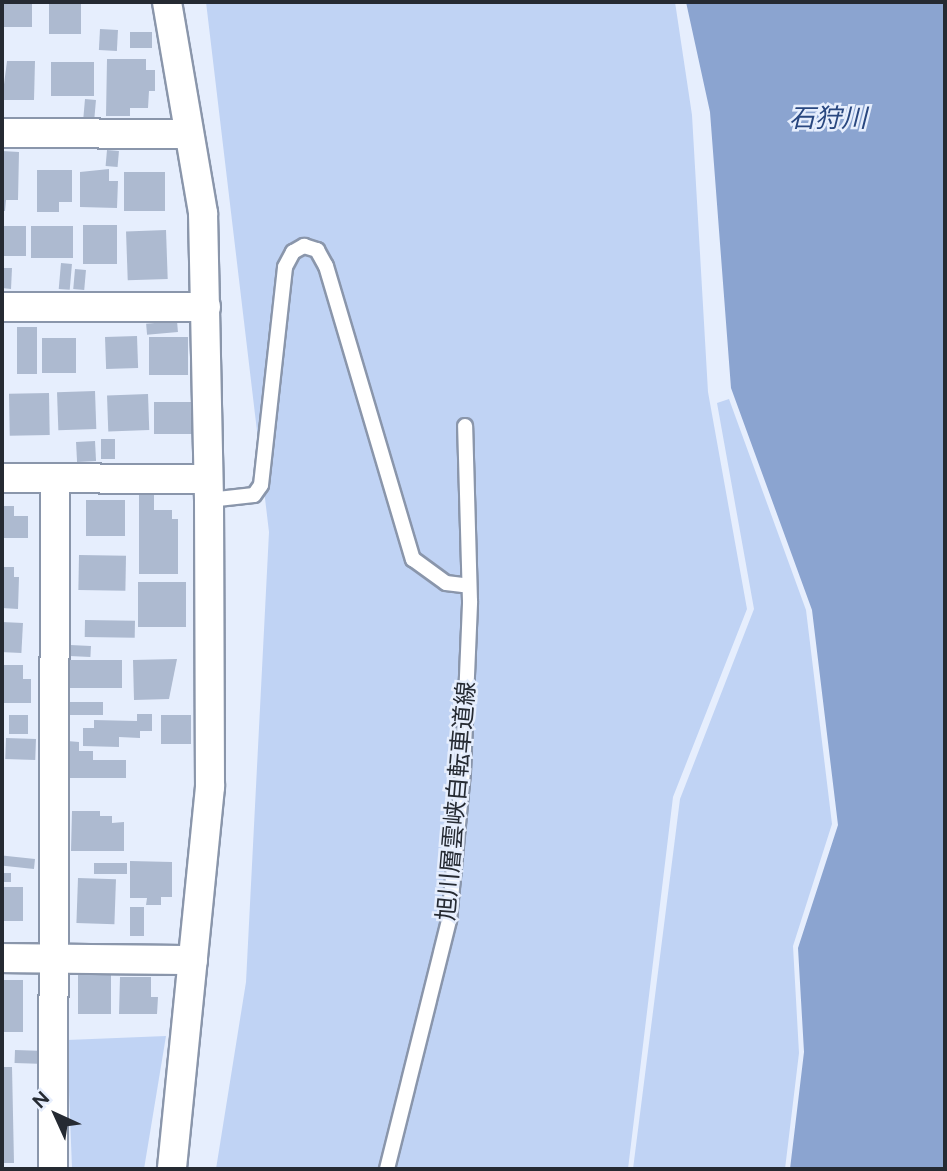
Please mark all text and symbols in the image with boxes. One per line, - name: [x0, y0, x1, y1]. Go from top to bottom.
- water label: 石狩川: [789, 103, 867, 135]
- street label: 旭川層雲峡自転車道線: [431, 680, 481, 922]
- north arrow: [21, 1080, 91, 1150]
- text: N: [27, 1086, 54, 1113]

